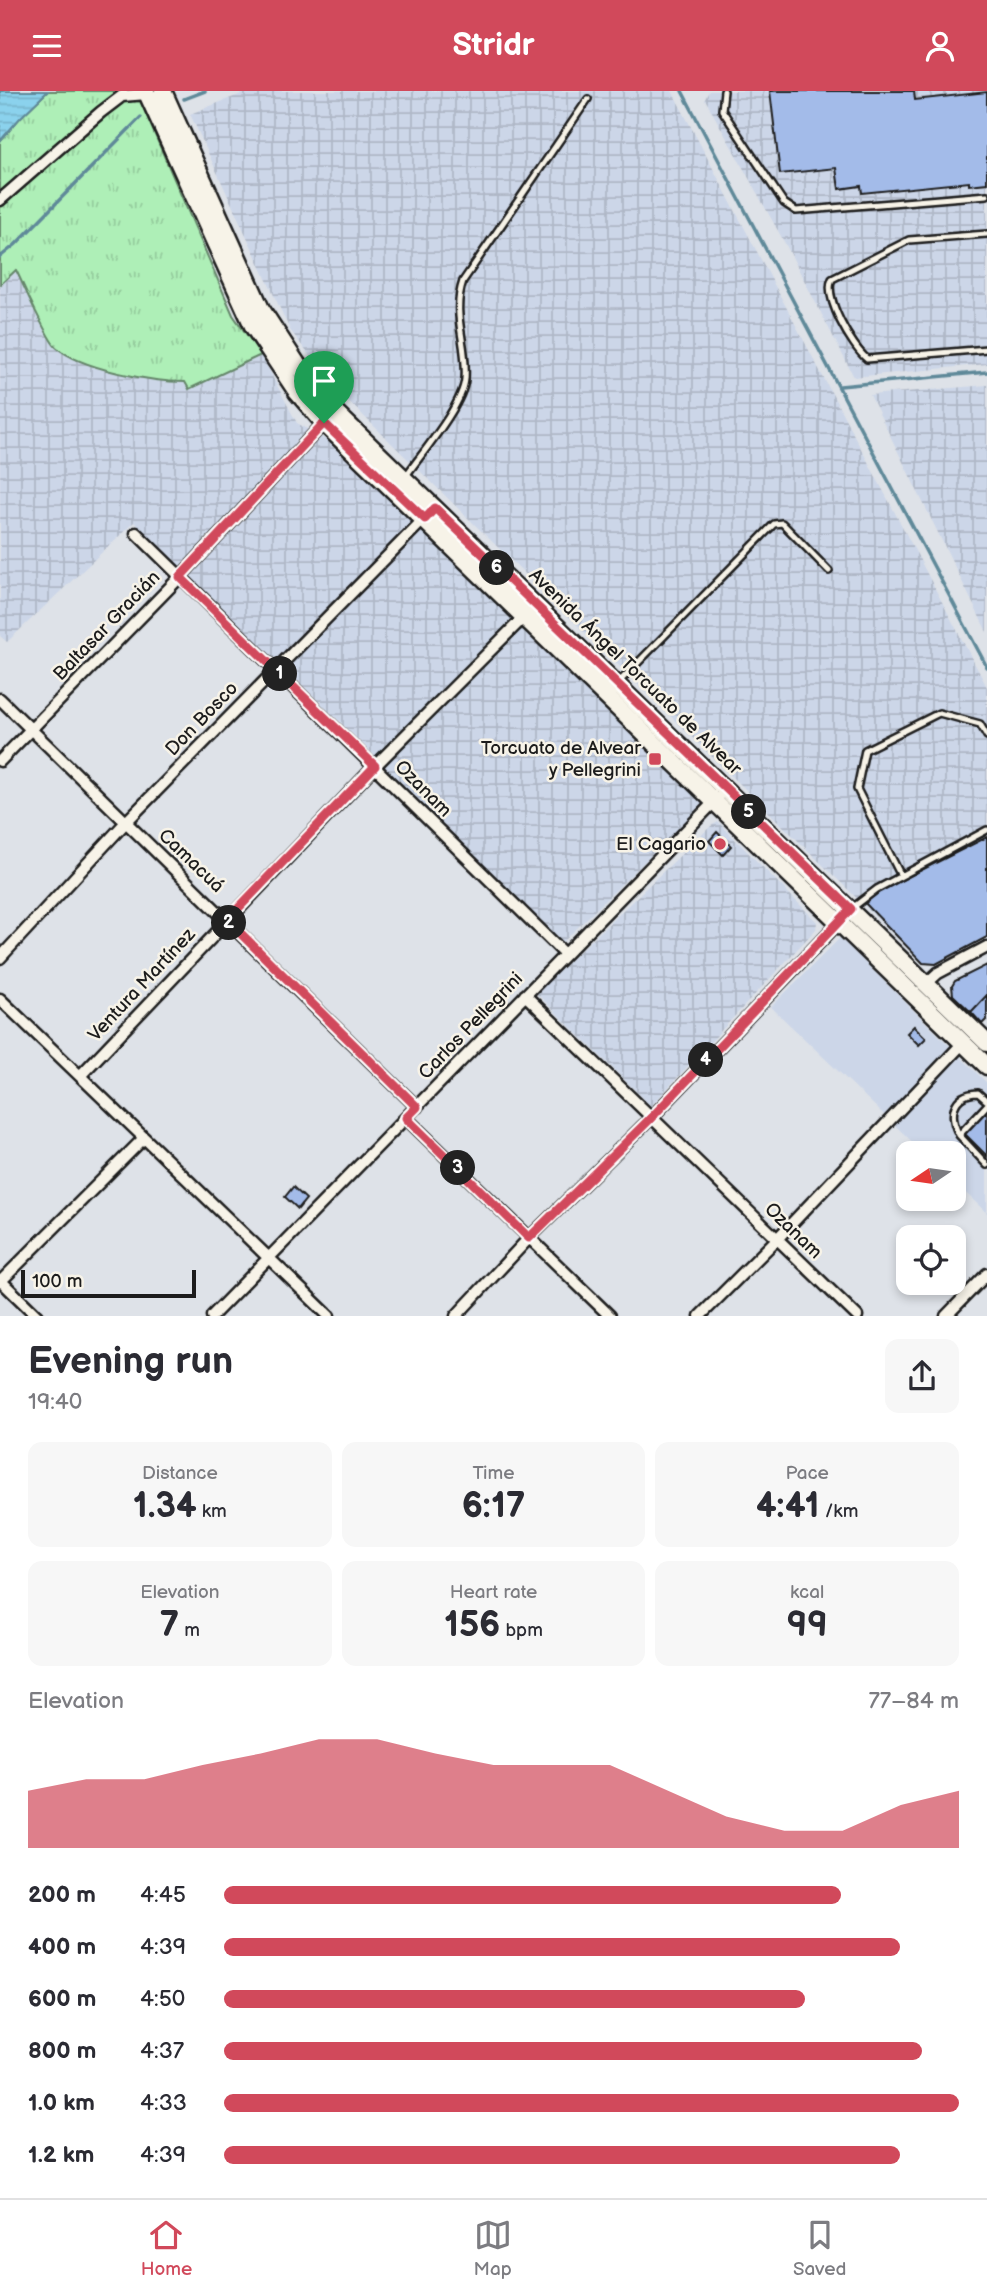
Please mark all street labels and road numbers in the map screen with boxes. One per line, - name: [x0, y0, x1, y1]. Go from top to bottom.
- street label: Avenida Ángel Torcuato de Alvear: [524, 563, 748, 781]
- street label: Baltasar Gracián: [49, 566, 165, 686]
- street label: Don Bosco: [161, 677, 243, 761]
- street label: Ozanam: [390, 756, 456, 822]
- street label: Camacuá: [153, 824, 229, 898]
- street label: Ventura Martínez: [84, 923, 201, 1046]
- street label: Carlos Pellegrini: [414, 968, 528, 1084]
- street label: Ozanam: [759, 1198, 827, 1264]

